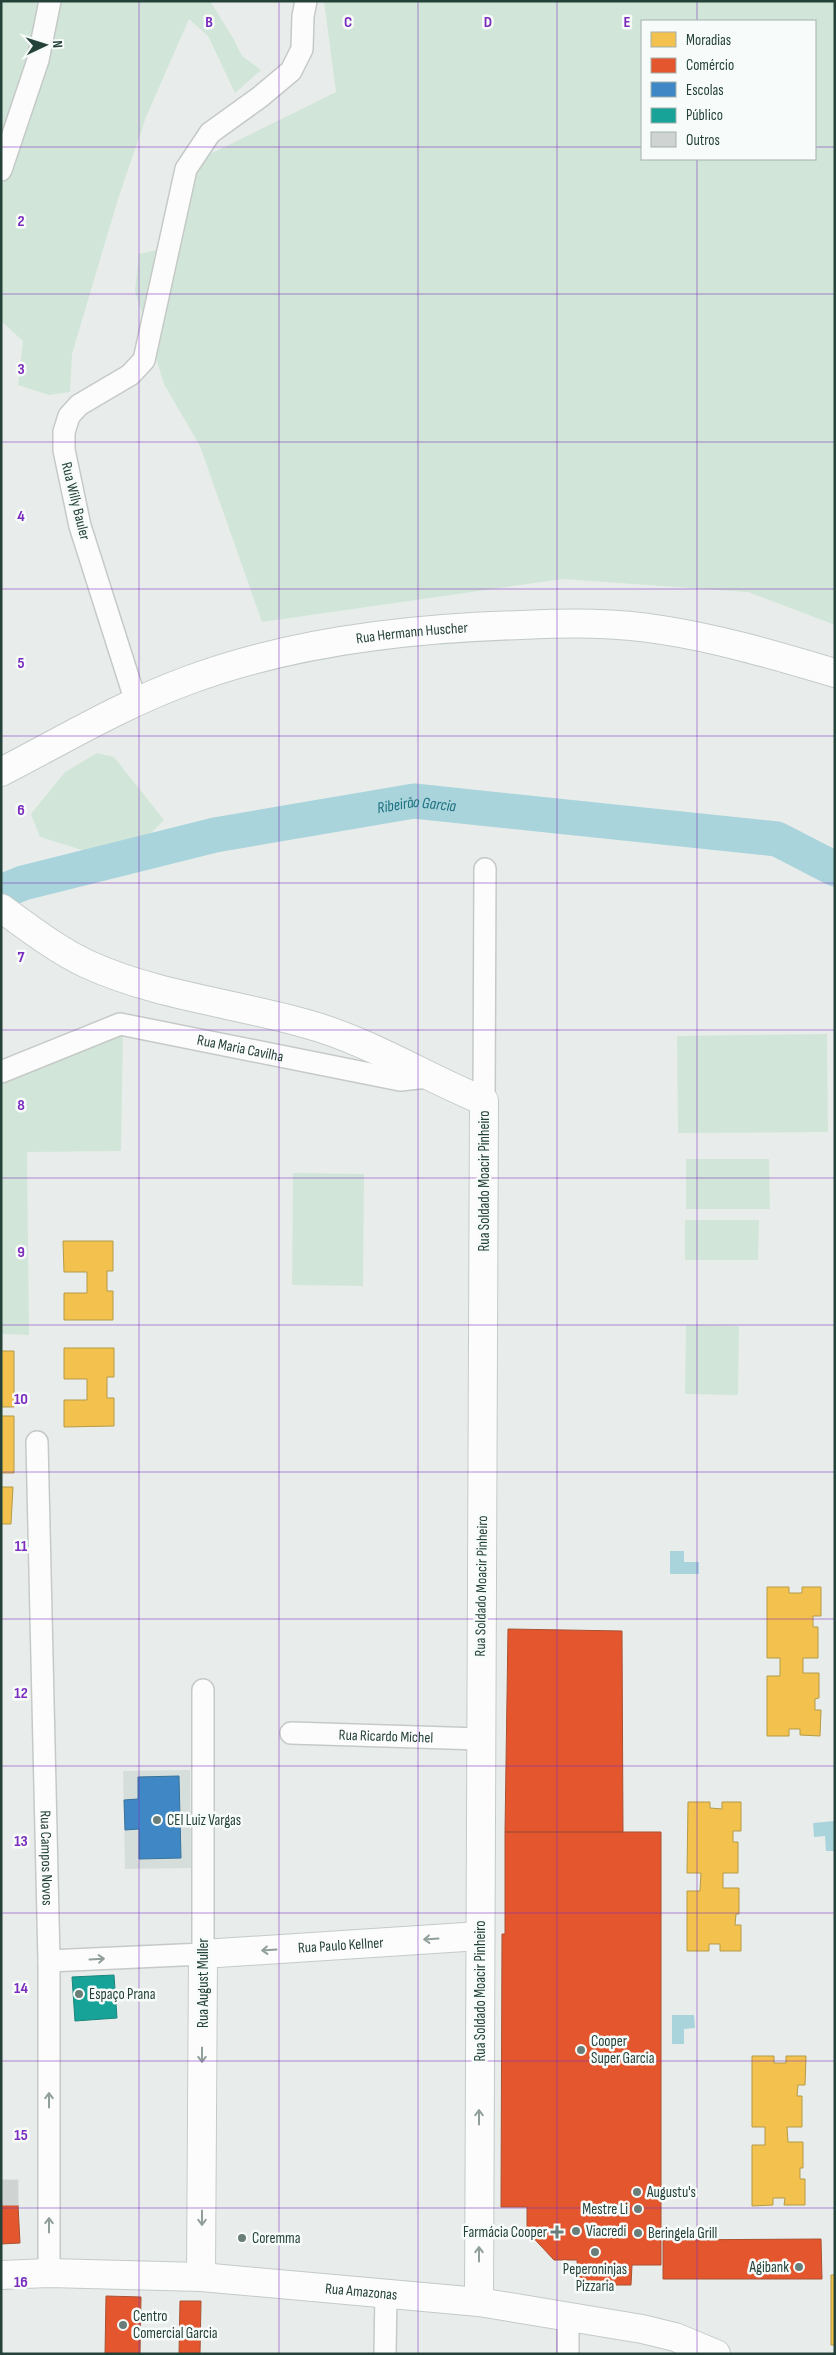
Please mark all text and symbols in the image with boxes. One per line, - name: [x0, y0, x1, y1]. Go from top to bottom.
- text: B: [205, 13, 213, 32]
- text: C: [344, 13, 352, 32]
- text: D: [484, 13, 492, 32]
- text: E: [624, 13, 631, 32]
- north arrow: [20, 20, 70, 70]
- legend: [641, 20, 816, 160]
- text: Moradias: [686, 31, 731, 50]
- text: N: [49, 40, 66, 48]
- text: Comércio: [686, 56, 734, 75]
- text: Escolas: [686, 81, 724, 100]
- text: Público: [686, 106, 723, 125]
- text: Outros: [686, 131, 720, 150]
- text: 2: [17, 212, 25, 231]
- text: 3: [17, 360, 25, 379]
- street label: Rua Willy Bauler: [57, 460, 95, 543]
- text: 4: [17, 507, 25, 526]
- street label: Rua Hermann Huscher: [355, 618, 469, 648]
- text: 5: [17, 654, 25, 673]
- water label: Ribeirão Garcia: [376, 793, 458, 818]
- text: 6: [17, 801, 25, 820]
- text: 7: [18, 948, 25, 967]
- street label: Rua Maria Cavilha: [195, 1031, 285, 1067]
- text: 8: [17, 1096, 25, 1115]
- street label: Rua Soldado Moacir Pinheiro: [475, 1110, 494, 1252]
- text: 9: [17, 1243, 25, 1262]
- text: 10: [14, 1390, 28, 1409]
- street label: Rua Soldado Moacir Pinheiro: [471, 1515, 492, 1657]
- text: 11: [15, 1537, 28, 1556]
- text: 12: [14, 1684, 28, 1703]
- street label: Rua Ricardo Michel: [338, 1726, 434, 1748]
- street label: Rua Campos Novos: [36, 1810, 57, 1906]
- place label: CEI Luiz Vargas: [167, 1811, 241, 1830]
- marker: CEI Luiz Vargas: [151, 1814, 163, 1826]
- text: 13: [14, 1832, 28, 1851]
- street label: Rua Soldado Moacir Pinheiro: [471, 1920, 490, 2062]
- street label: Rua Paulo Kellner: [297, 1933, 385, 1958]
- one-way arrow: [423, 1935, 439, 1944]
- street label: Rua August Muller: [194, 1937, 213, 2028]
- one-way arrow: [261, 1945, 277, 1954]
- one-way arrow: [89, 1954, 105, 1963]
- text: 14: [14, 1979, 28, 1998]
- place label: Espaço Prana: [89, 1985, 156, 2004]
- marker: Espaço Prana: [73, 1988, 85, 2000]
- place label: Cooper Super Garcia: [591, 2032, 655, 2068]
- marker: Cooper Super Garcia: [575, 2044, 587, 2056]
- one-way arrow: [197, 2046, 207, 2063]
- one-way arrow: [44, 2092, 54, 2108]
- one-way arrow: [474, 2109, 484, 2126]
- text: 15: [14, 2126, 28, 2145]
- place label: Augustu's: [646, 2183, 696, 2202]
- marker: Augustu's: [631, 2186, 643, 2198]
- place label: Mestre Li: [582, 2200, 628, 2219]
- marker: Mestre Li: [632, 2203, 644, 2215]
- one-way arrow: [197, 2209, 207, 2225]
- one-way arrow: [44, 2217, 54, 2233]
- place label: Viacredi: [586, 2222, 627, 2241]
- place label: Farmácia Cooper: [463, 2223, 548, 2242]
- place label: Beringela Grill: [648, 2224, 717, 2243]
- marker: Viacredi: [570, 2225, 582, 2237]
- marker: Farmácia Cooper: [551, 2226, 563, 2238]
- marker: Beringela Grill: [632, 2227, 644, 2239]
- place label: Coremma: [252, 2229, 301, 2248]
- marker: Coremma: [236, 2232, 248, 2244]
- one-way arrow: [474, 2246, 484, 2262]
- marker: Peperoninjas Pizzaria: [589, 2246, 601, 2258]
- place label: Agibank: [748, 2258, 789, 2277]
- place label: Peperoninjas Pizzaria: [563, 2260, 627, 2296]
- marker: Agibank: [793, 2261, 805, 2273]
- text: 16: [14, 2273, 28, 2292]
- street label: Rua Amazonas: [324, 2279, 398, 2305]
- place label: Centro Comercial Garcia: [133, 2307, 218, 2343]
- marker: Centro Comercial Garcia: [117, 2319, 129, 2331]

